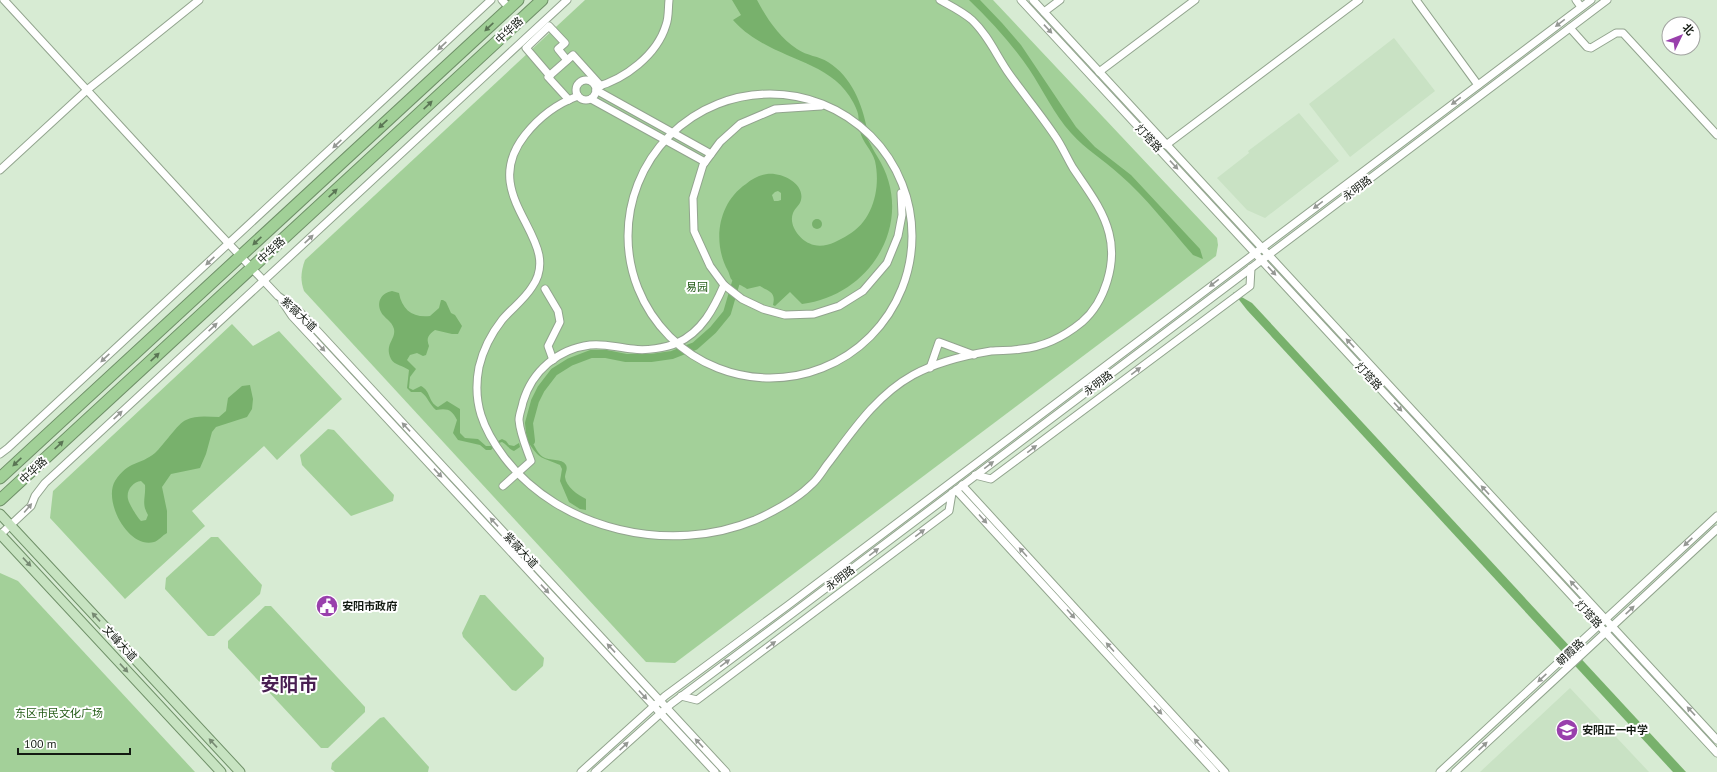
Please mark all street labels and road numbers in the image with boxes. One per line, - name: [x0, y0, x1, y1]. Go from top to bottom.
- street label: 中华路: [492, 14, 526, 46]
- street label: 灯塔路: [1133, 121, 1165, 155]
- street label: 永明路: [1340, 172, 1374, 204]
- street label: 中华路: [254, 234, 288, 266]
- street label: 紫薇大道: [278, 294, 320, 334]
- street label: 灯塔路: [1353, 359, 1385, 393]
- street label: 永明路: [1081, 367, 1115, 399]
- street label: 中华路: [16, 454, 50, 486]
- street label: 紫薇大道: [501, 529, 541, 571]
- street label: 永明路: [823, 562, 857, 594]
- street label: 灯塔路: [1573, 597, 1605, 631]
- street label: 文峰大道: [100, 622, 140, 664]
- street label: 朝霞路: [1553, 636, 1587, 668]

